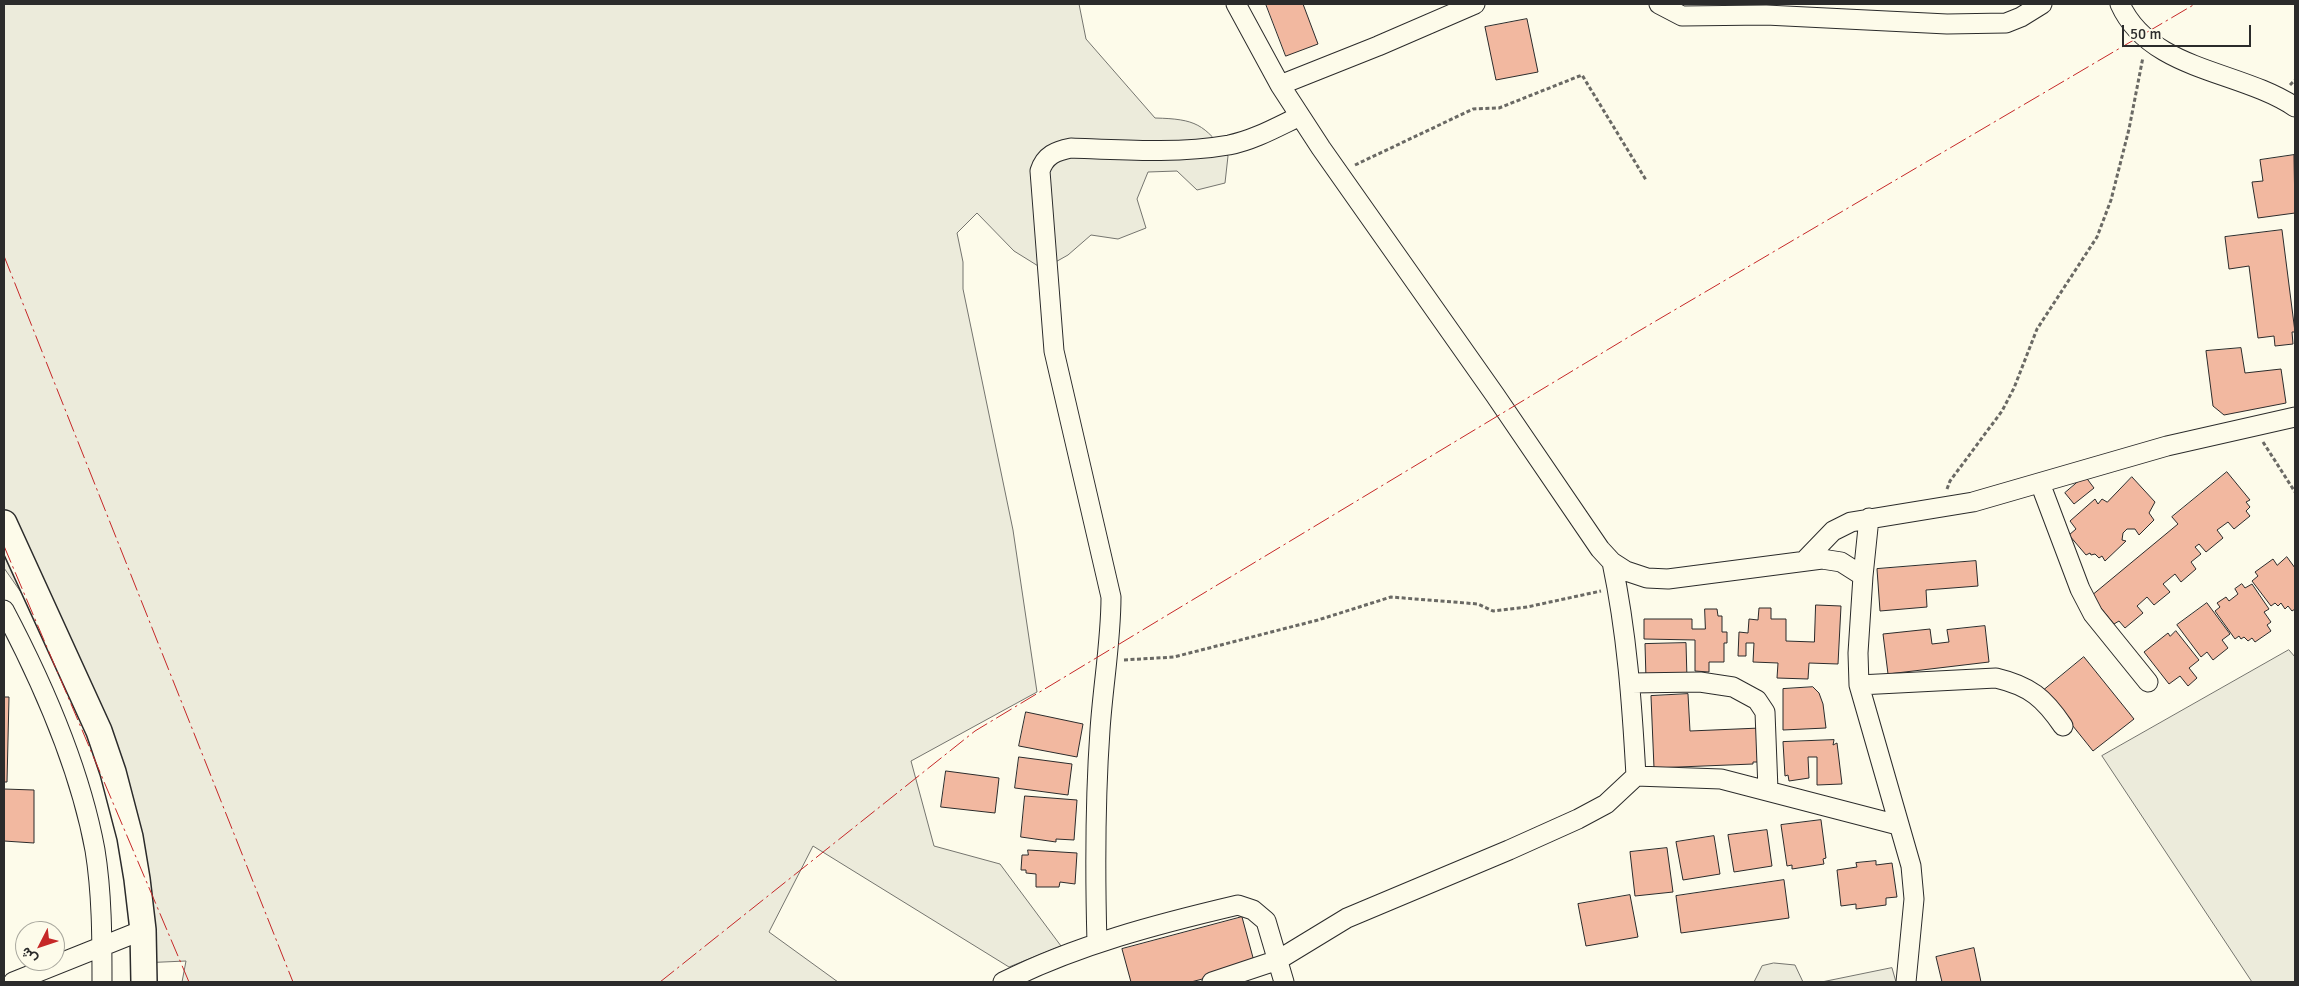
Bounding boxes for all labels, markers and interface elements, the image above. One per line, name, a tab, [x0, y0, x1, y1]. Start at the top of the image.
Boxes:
scale bar	[2124, 15, 2253, 47]
text: 50 m	[2130, 25, 2161, 43]
north arrow	[15, 921, 65, 971]
text: ش	[17, 944, 41, 967]

